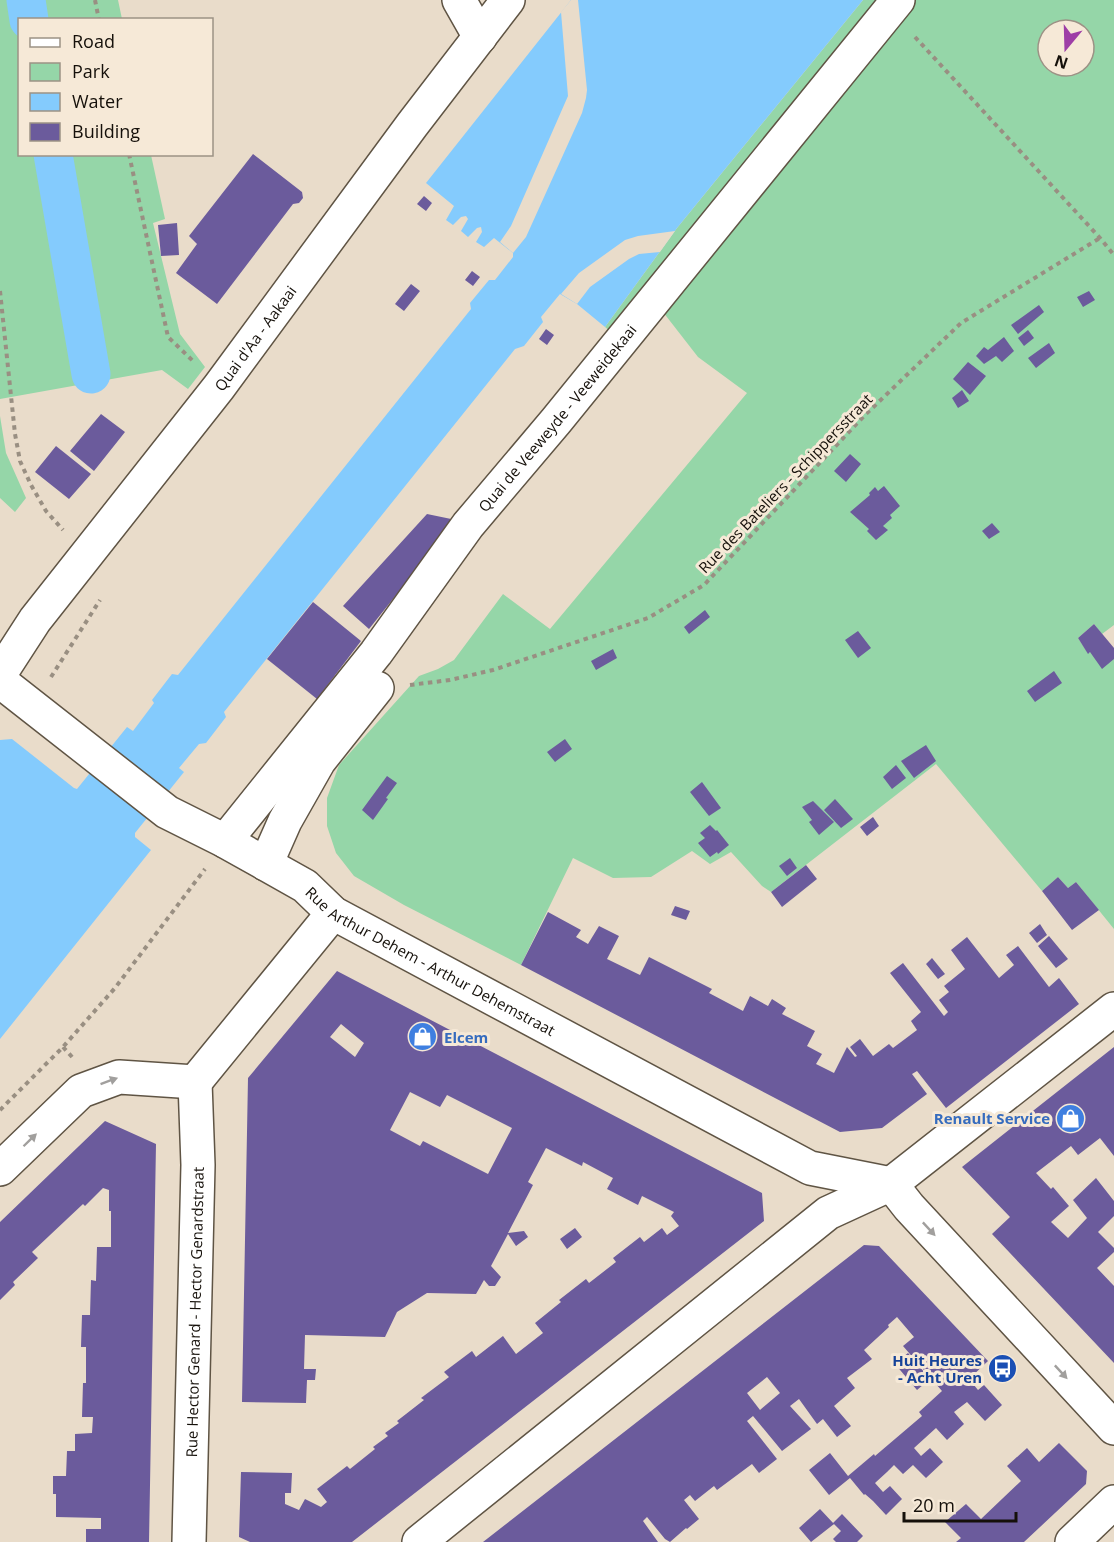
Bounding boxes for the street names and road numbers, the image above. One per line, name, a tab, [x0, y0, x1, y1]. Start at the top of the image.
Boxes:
street label: Quai d'Aa - Aakaai	[210, 281, 300, 395]
street label: Quai de Veeweyde - Veeweidekaai	[473, 320, 641, 516]
street label: Rue des Bateliers - Schippersstraat	[694, 389, 876, 577]
street label: Rue Arthur Dehem - Arthur Dehemstraat	[301, 882, 559, 1040]
street label: Rue Hector Genard - Hector Genardstraat	[181, 1166, 208, 1458]

